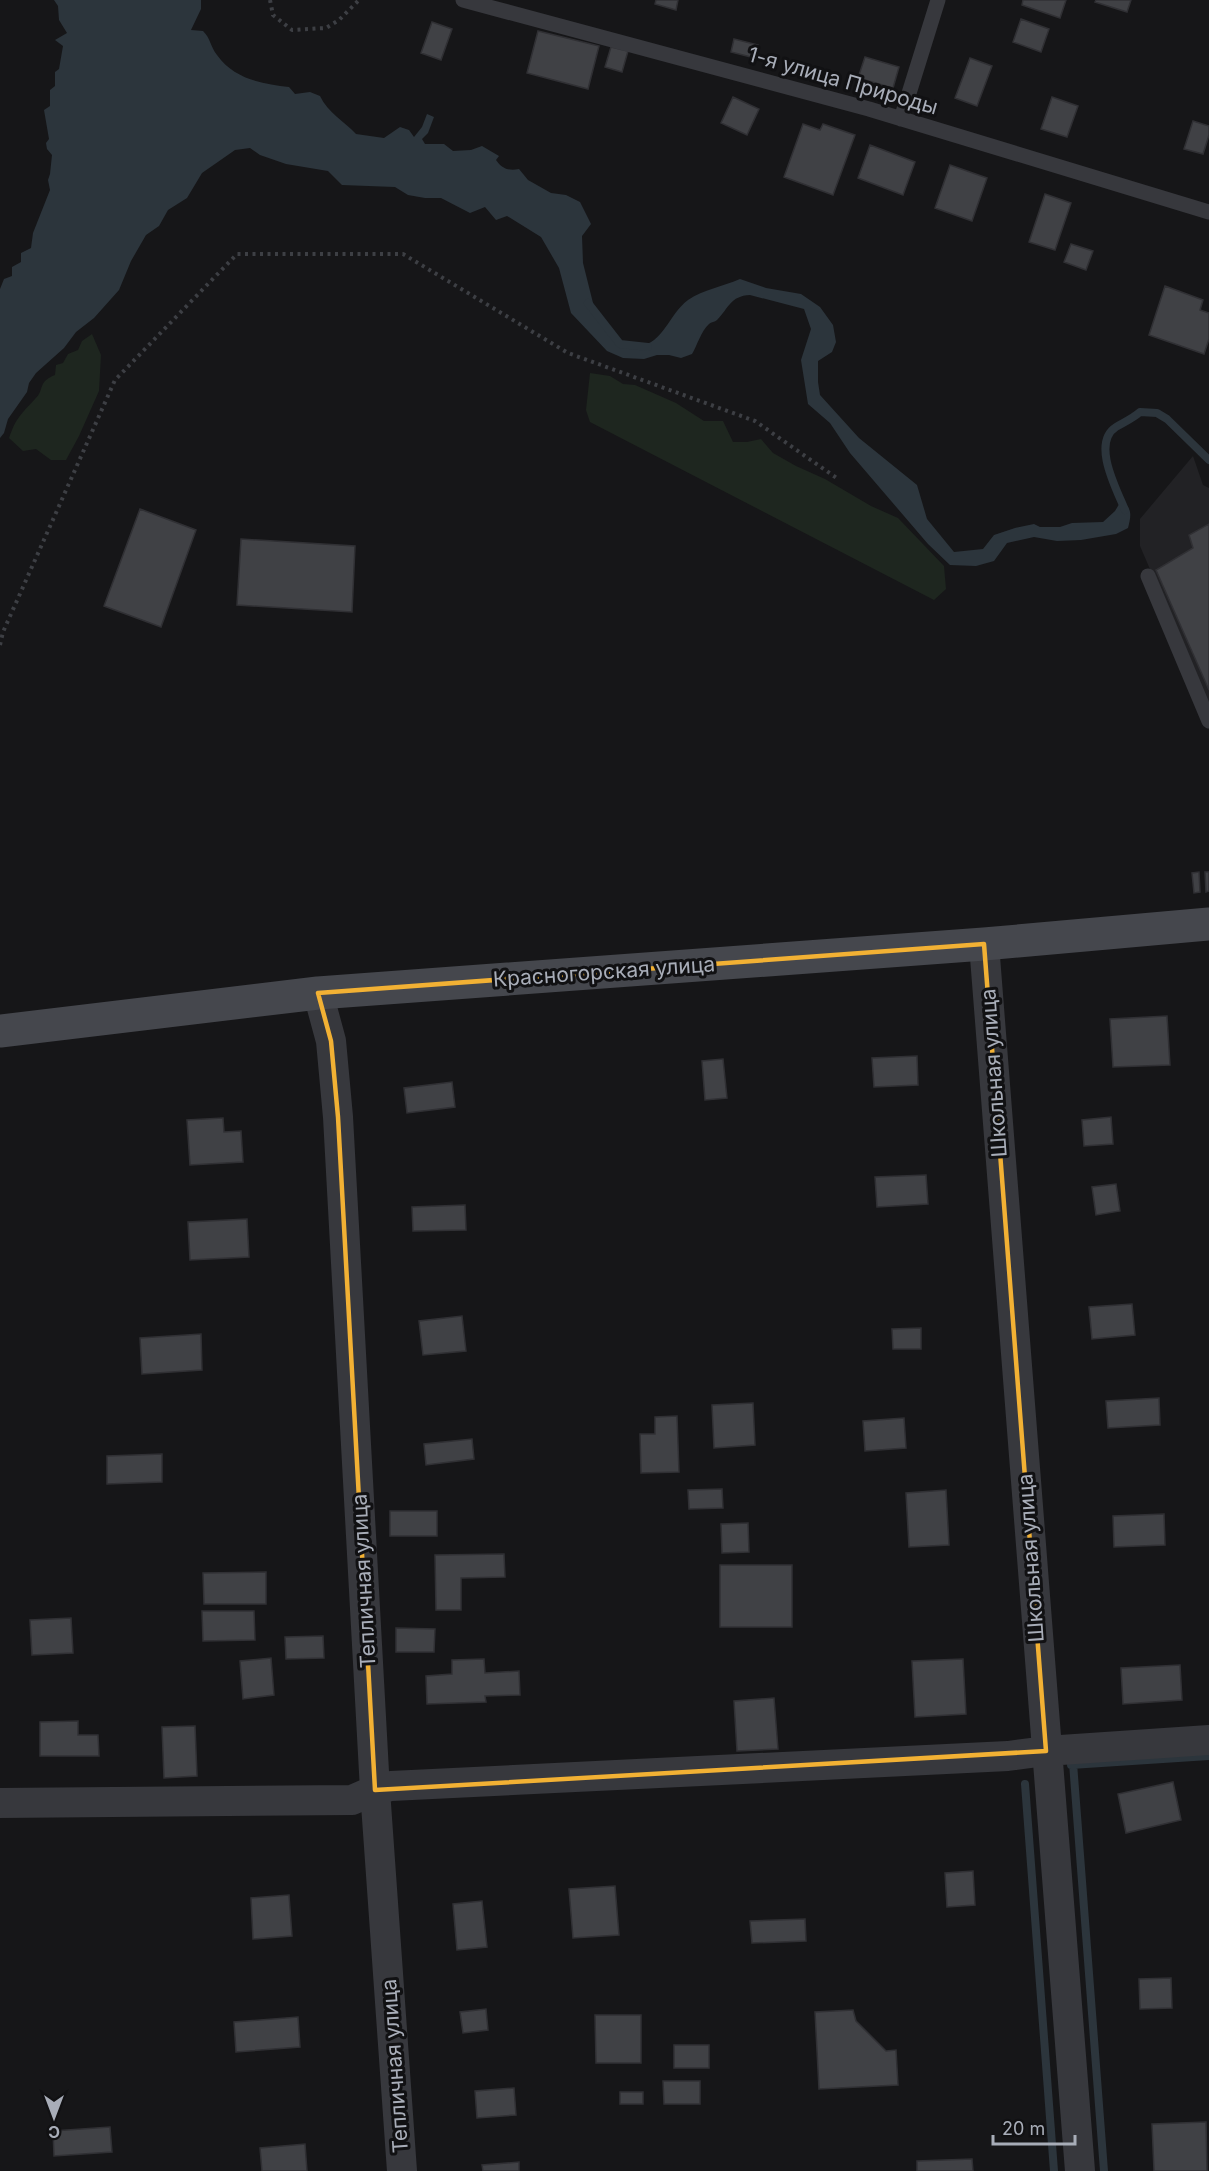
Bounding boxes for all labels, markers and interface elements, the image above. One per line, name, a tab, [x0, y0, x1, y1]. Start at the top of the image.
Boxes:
street label: 1-я улица Природы	[745, 41, 941, 120]
street label: Красногорская улица	[492, 951, 716, 992]
street label: Школьная улица	[975, 988, 1012, 1158]
street label: Школьная улица	[1012, 1473, 1049, 1643]
street label: Тепличная улица	[346, 1493, 381, 1669]
street label: Тепличная улица	[376, 1978, 413, 2154]
north arrow	[24, 2087, 84, 2147]
scale bar	[993, 2108, 1076, 2146]
text: 20 m	[1002, 2118, 1045, 2139]
text: С	[48, 2122, 60, 2142]

